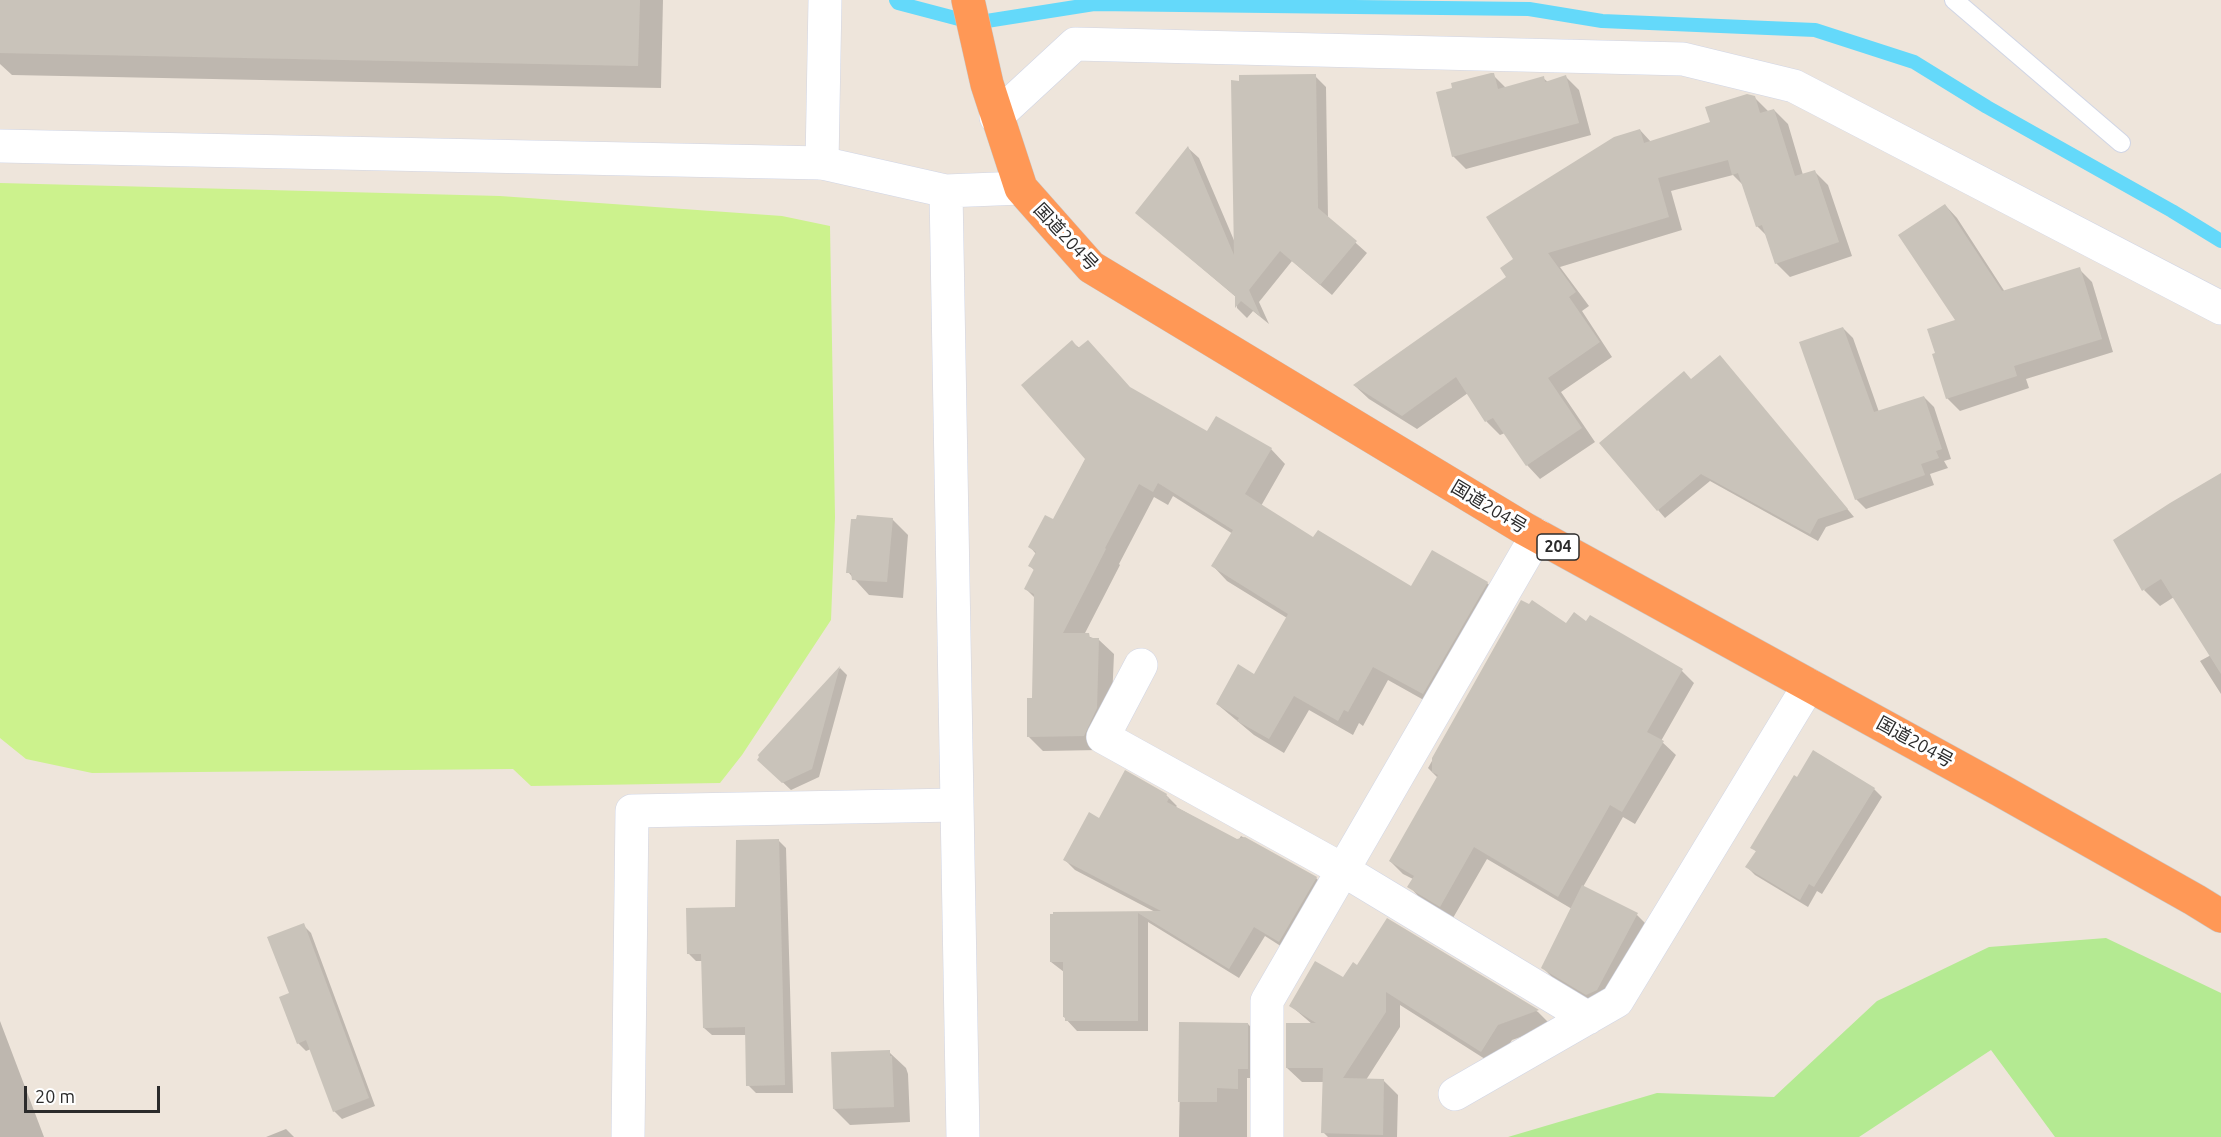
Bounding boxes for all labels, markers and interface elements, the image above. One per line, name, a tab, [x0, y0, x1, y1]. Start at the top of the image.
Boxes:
street label: 国道204号	[1029, 199, 1103, 275]
street label: 国道204号	[1447, 476, 1531, 538]
road number: 204	[1537, 534, 1579, 560]
street label: 国道204号	[1873, 712, 1957, 772]
scale bar	[27, 1074, 164, 1112]
text: 20 m	[35, 1086, 75, 1106]

